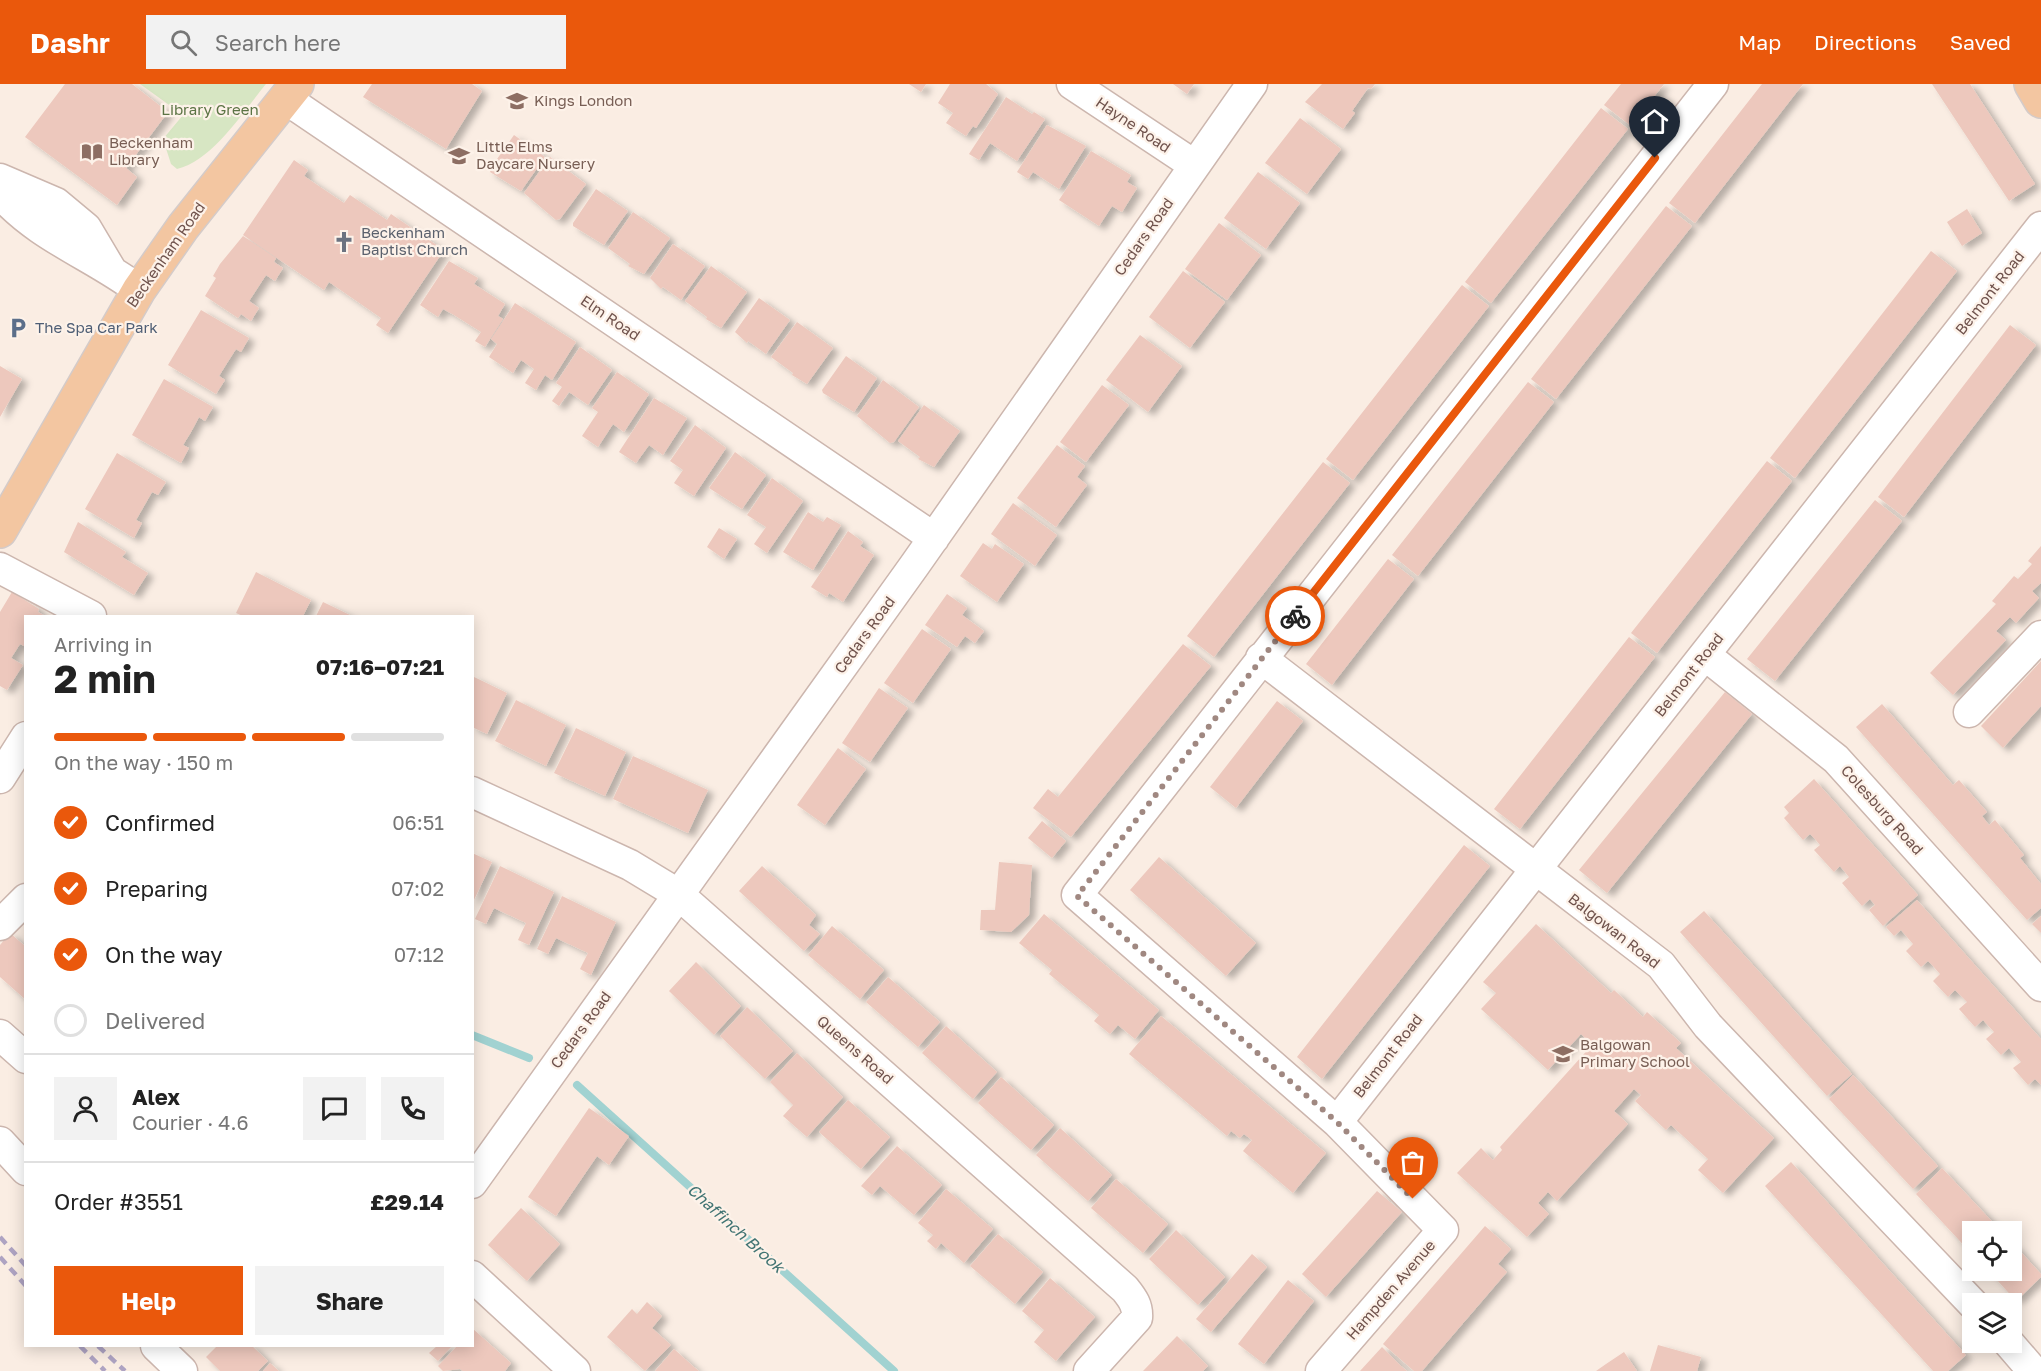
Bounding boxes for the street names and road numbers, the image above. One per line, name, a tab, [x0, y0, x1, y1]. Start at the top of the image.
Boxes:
street label: Hayne Road	[1093, 93, 1174, 156]
street label: Cedars Road	[1110, 194, 1177, 279]
street label: Beckenham Road	[122, 198, 208, 311]
street label: Belmont Road	[1951, 247, 2028, 338]
street label: Elm Road	[577, 291, 644, 344]
street label: Cedars Road	[830, 592, 898, 676]
street label: Belmont Road	[1650, 629, 1727, 720]
street label: Colesburg Road	[1838, 761, 1928, 858]
street label: Balgowan Road	[1565, 889, 1664, 972]
street label: Cedars Road	[546, 987, 614, 1071]
street label: Belmont Road	[1349, 1010, 1426, 1101]
street label: Queens Road	[814, 1011, 898, 1087]
street label: Hampden Avenue	[1342, 1236, 1439, 1343]

